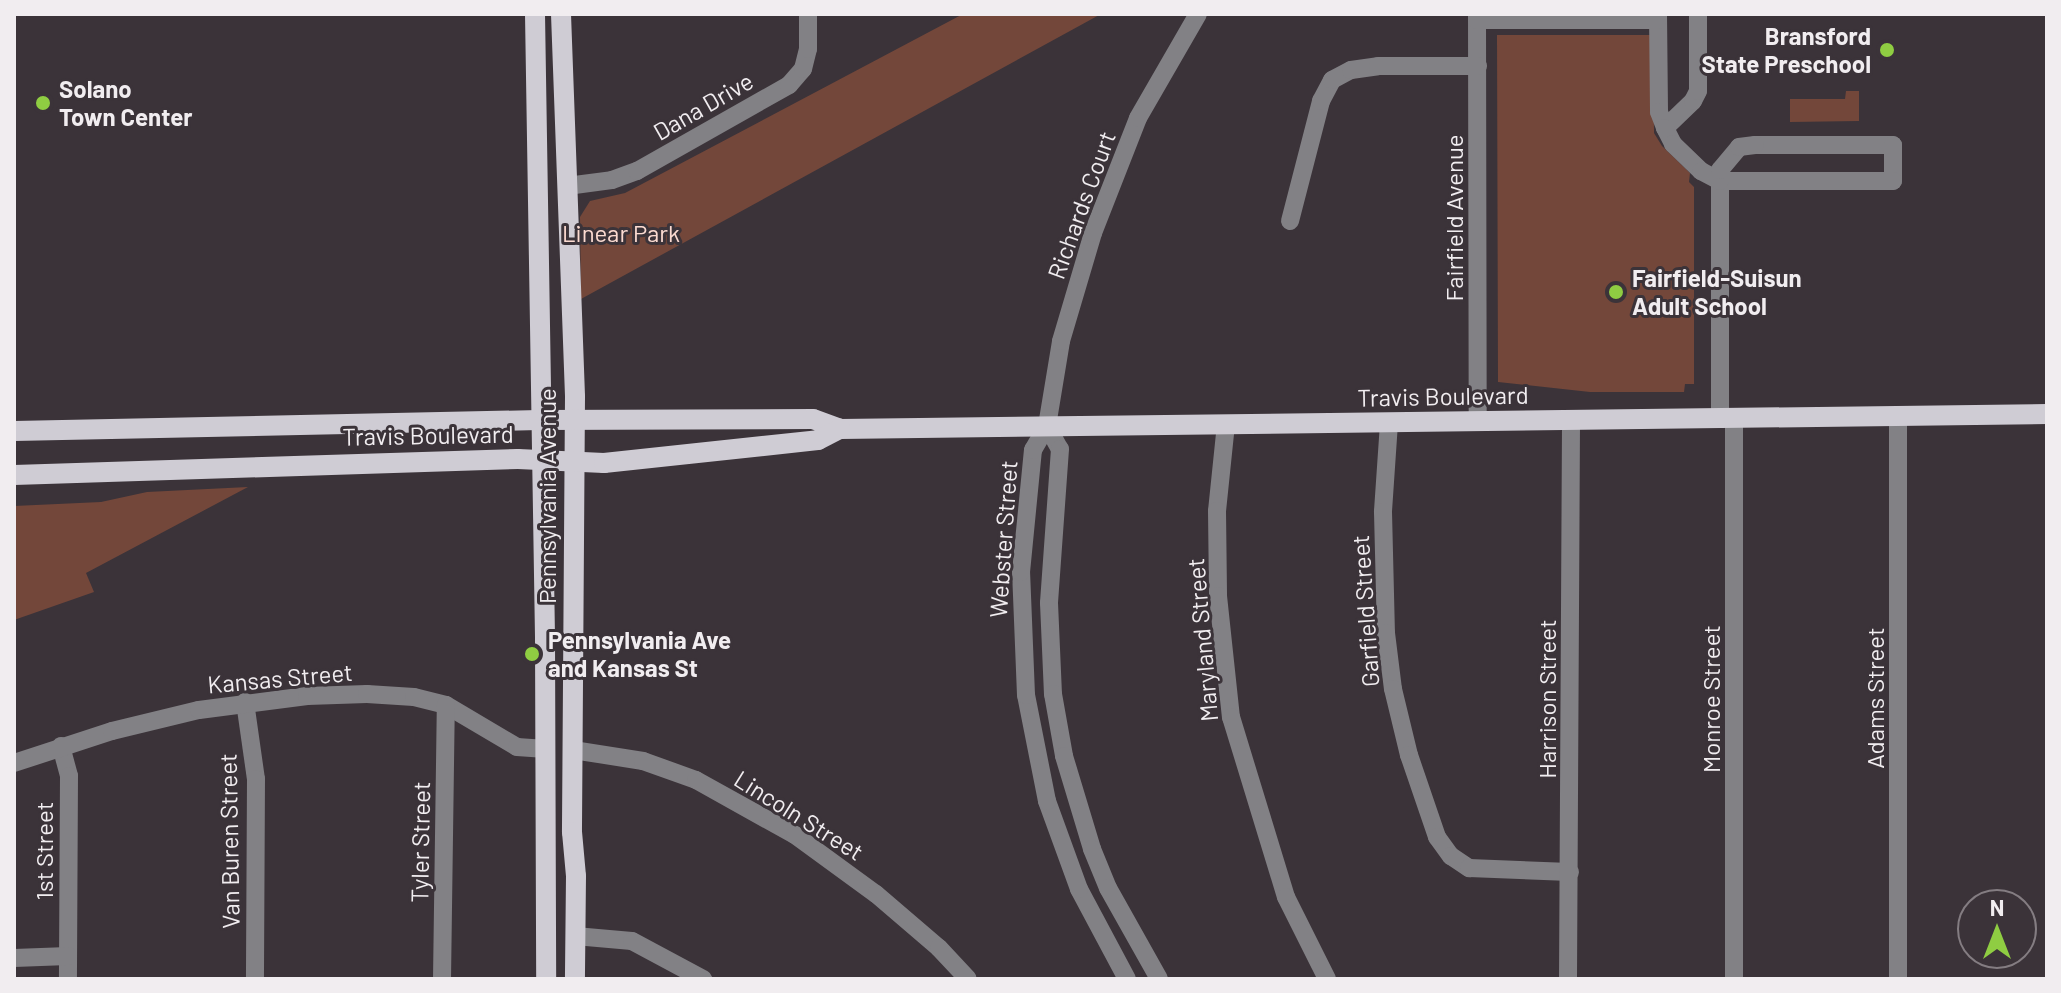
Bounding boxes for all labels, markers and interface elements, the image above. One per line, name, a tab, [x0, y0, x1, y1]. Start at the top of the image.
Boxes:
place label: Bransford State Preschool	[1702, 22, 1871, 78]
marker: Bransford State Preschool	[1878, 41, 1896, 59]
street label: Dana Drive	[648, 66, 758, 146]
place label: Solano Town Center	[59, 75, 192, 131]
marker: Solano Town Center	[34, 94, 52, 112]
street label: Richards Court	[1041, 127, 1121, 283]
street label: Fairfield Avenue	[1440, 134, 1468, 302]
park label: Linear Park	[562, 219, 680, 247]
place label: Fairfield-Suisun Adult School	[1632, 264, 1802, 320]
marker: Fairfield-Suisun Adult School	[1607, 283, 1625, 301]
street label: Travis Boulevard	[1357, 380, 1529, 412]
street label: Pennsylvania Avenue	[533, 388, 561, 604]
street label: Travis Boulevard	[342, 419, 514, 451]
street label: Webster Street	[983, 459, 1023, 619]
street label: Garfield Street	[1345, 534, 1385, 688]
street label: Maryland Street	[1181, 557, 1223, 723]
street label: Harrison Street	[1533, 619, 1561, 779]
street label: Monroe Street	[1697, 625, 1725, 773]
place label: Pennsylvania Ave and Kansas St	[548, 626, 731, 682]
street label: Adams Street	[1861, 627, 1889, 769]
marker: Pennsylvania Ave and Kansas St	[523, 645, 541, 663]
street label: Kansas Street	[206, 657, 354, 699]
street label: Van Buren Street	[213, 753, 245, 929]
street label: Lincoln Street	[729, 764, 869, 866]
street label: Tyler Street	[405, 781, 435, 903]
street label: 1st Street	[30, 802, 58, 900]
north arrow	[1957, 889, 2037, 969]
text: N	[1990, 894, 2004, 920]

